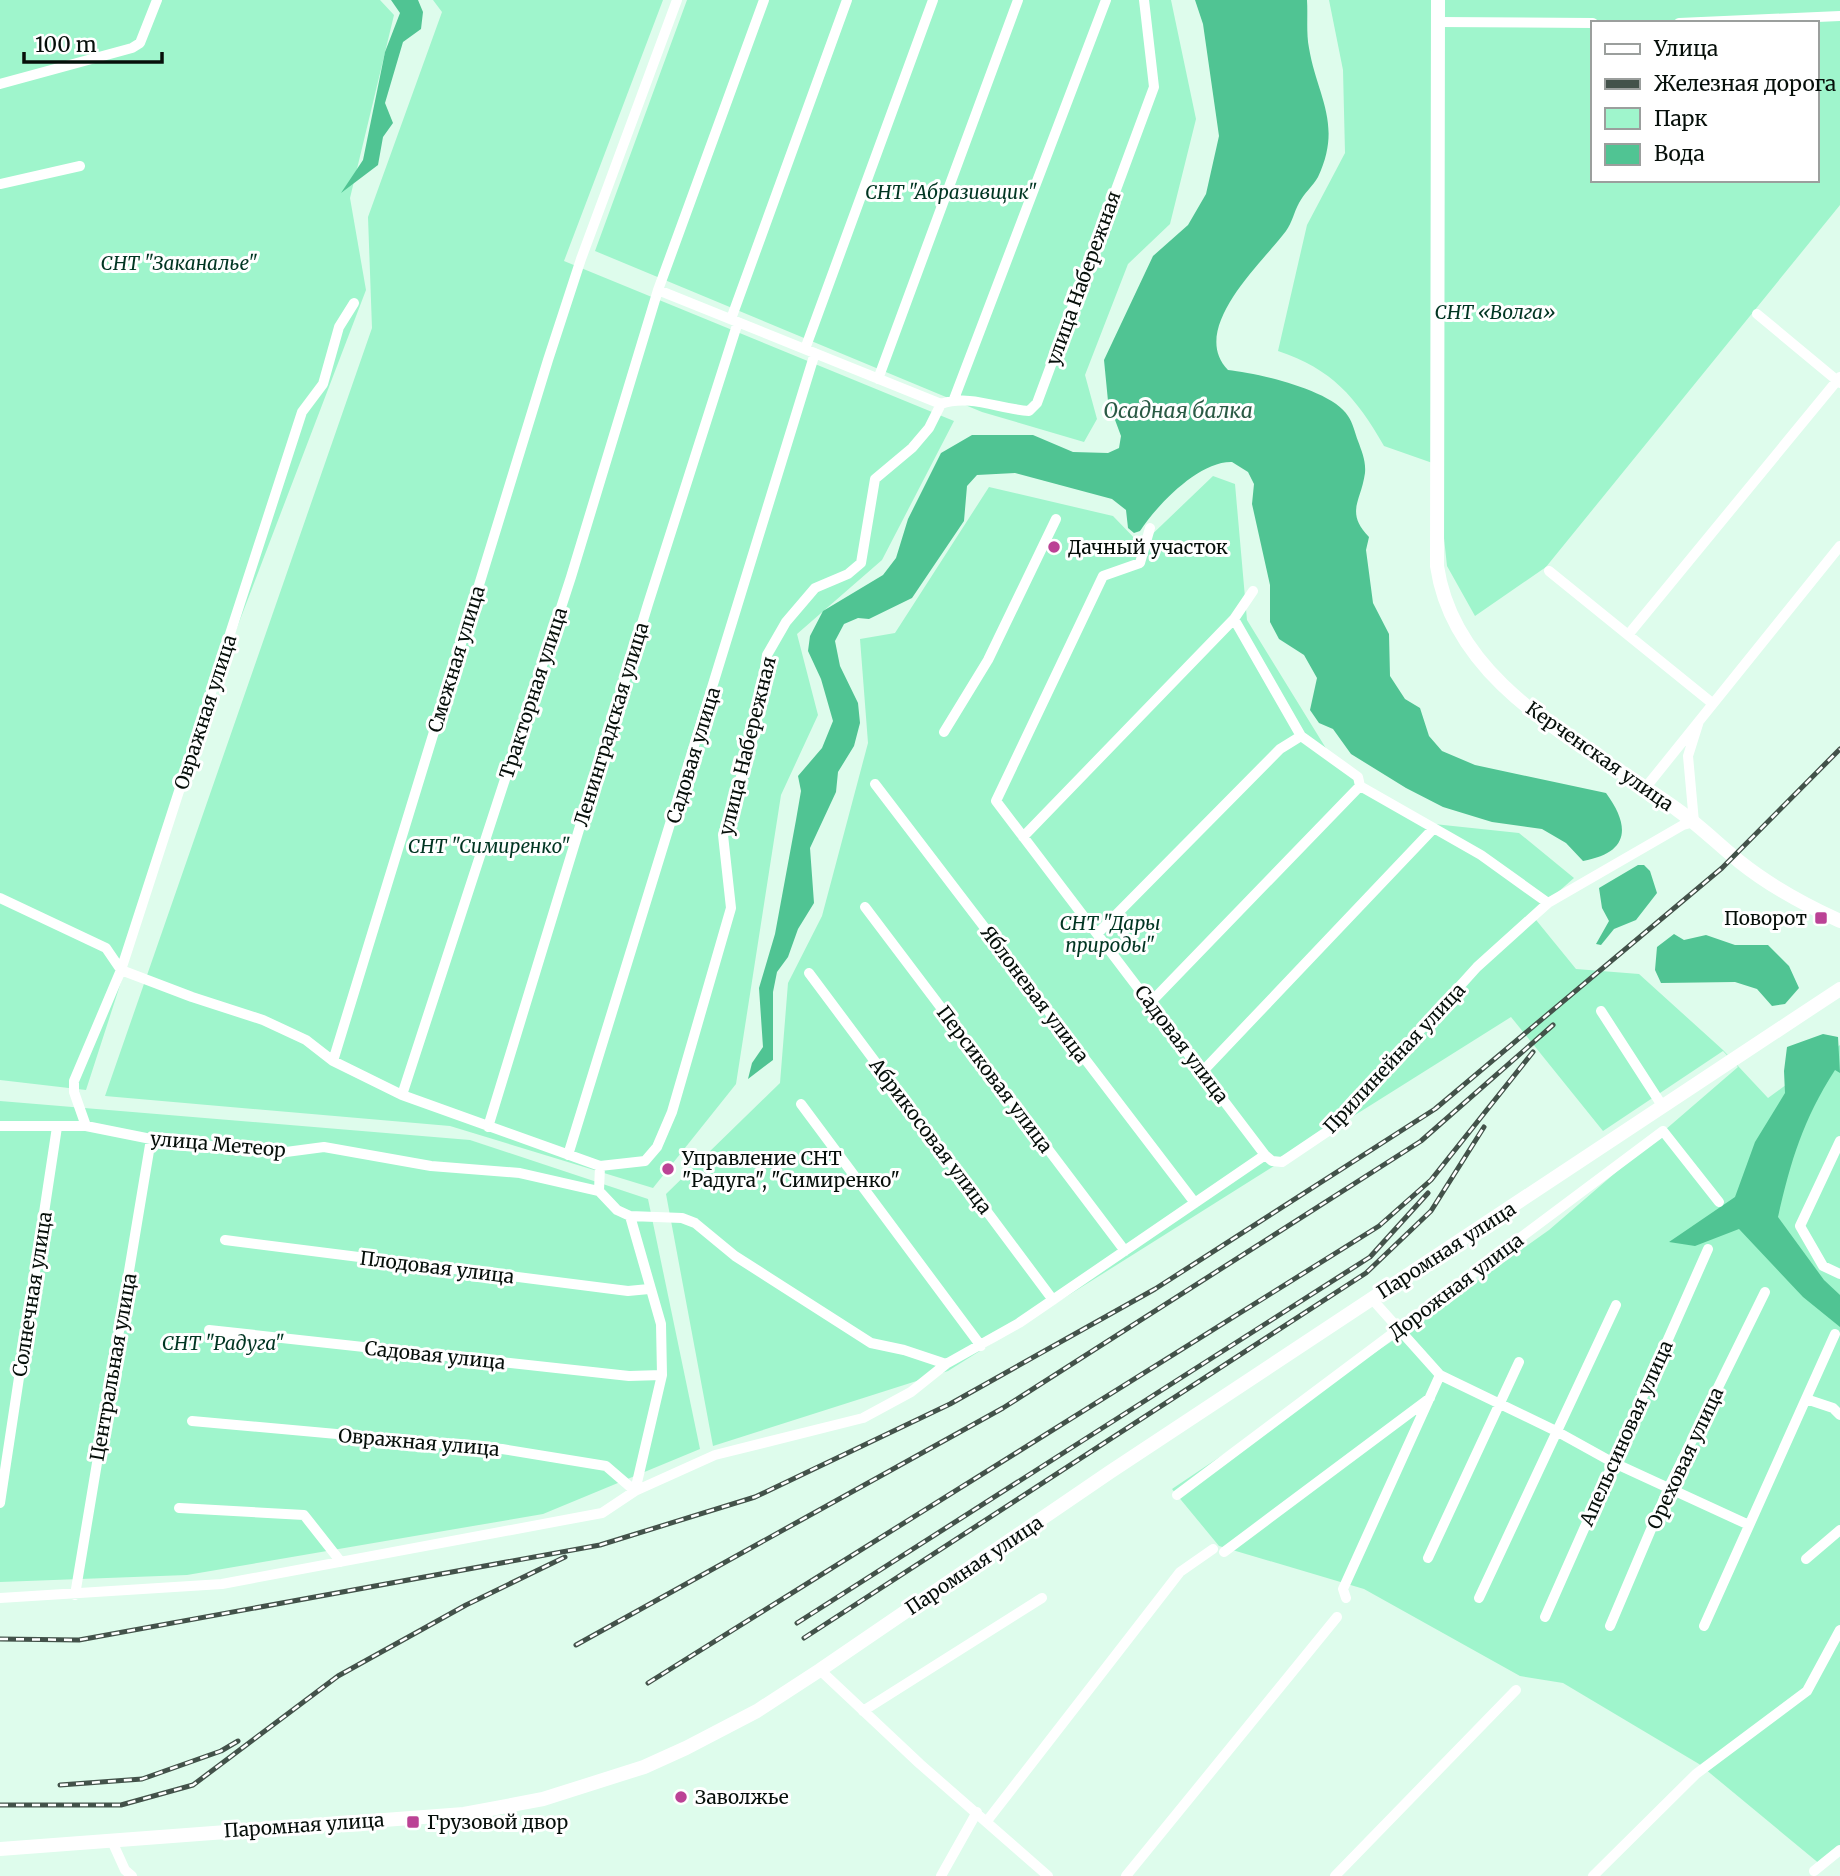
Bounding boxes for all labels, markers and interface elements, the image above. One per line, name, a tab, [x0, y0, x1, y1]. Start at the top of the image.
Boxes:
scale bar	[24, 21, 163, 65]
legend	[1591, 21, 1819, 182]
text: 100 m	[35, 31, 97, 58]
text: Улица	[1653, 35, 1718, 62]
text: Железная дорога	[1654, 70, 1836, 97]
text: Парк	[1654, 105, 1708, 132]
text: Вода	[1654, 140, 1705, 167]
park label: СНТ "Абразивщик"	[865, 180, 1037, 204]
street label: улица Набережная	[1040, 188, 1126, 368]
park label: СНТ "Заканалье"	[101, 251, 258, 275]
park label: СНТ «Волга»	[1435, 300, 1555, 324]
water label: Осадная балка	[1103, 397, 1253, 424]
place label: Дачный участок	[1068, 535, 1228, 559]
marker: Дачный участок	[1046, 539, 1062, 555]
street label: Смежная улица	[422, 583, 490, 735]
street label: Тракторная улица	[494, 604, 572, 782]
street label: Ленинградская улица	[569, 619, 653, 829]
street label: Овражная улица	[169, 631, 241, 793]
street label: улица Набережная	[713, 654, 781, 838]
street label: Садовая улица	[661, 684, 725, 826]
street label: Керченская улица	[1521, 696, 1679, 816]
park label: СНТ "Симиренко"	[408, 834, 571, 858]
place label: Поворот	[1724, 906, 1807, 930]
marker: Поворот	[1813, 910, 1829, 926]
park label: СНТ "Дары природы"	[1059, 911, 1161, 957]
street label: Яблоневая улица	[976, 921, 1094, 1067]
street label: Прилинейная улица	[1318, 978, 1470, 1138]
street label: Садовая улица	[1130, 980, 1234, 1108]
street label: Персиковая улица	[932, 1001, 1058, 1157]
street label: Абрикосовая улица	[864, 1053, 997, 1219]
street label: улица Метеор	[149, 1126, 287, 1162]
place label: Управление СНТ "Радуга", "Симиренко"	[681, 1146, 900, 1192]
marker: Управление СНТ "Радуга", "Симиренко"	[660, 1161, 676, 1177]
street label: Паромная улица	[1372, 1196, 1520, 1304]
street label: Солнечная улица	[7, 1210, 57, 1378]
street label: Дорожная улица	[1384, 1228, 1528, 1344]
street label: Плодовая улица	[358, 1246, 516, 1288]
street label: Центральная улица	[85, 1271, 141, 1463]
park label: СНТ "Радуга"	[162, 1331, 285, 1355]
street label: Садовая улица	[363, 1336, 507, 1374]
street label: Апельсиновая улица	[1574, 1336, 1678, 1531]
street label: Ореховая улица	[1642, 1383, 1728, 1533]
street label: Овражная улица	[337, 1423, 501, 1461]
street label: Паромная улица	[901, 1510, 1047, 1620]
place label: Заволжье	[695, 1785, 789, 1809]
marker: Заволжье	[673, 1789, 689, 1805]
street label: Паромная улица	[223, 1807, 385, 1843]
place label: Грузовой двор	[427, 1810, 568, 1834]
marker: Грузовой двор	[405, 1814, 421, 1830]

